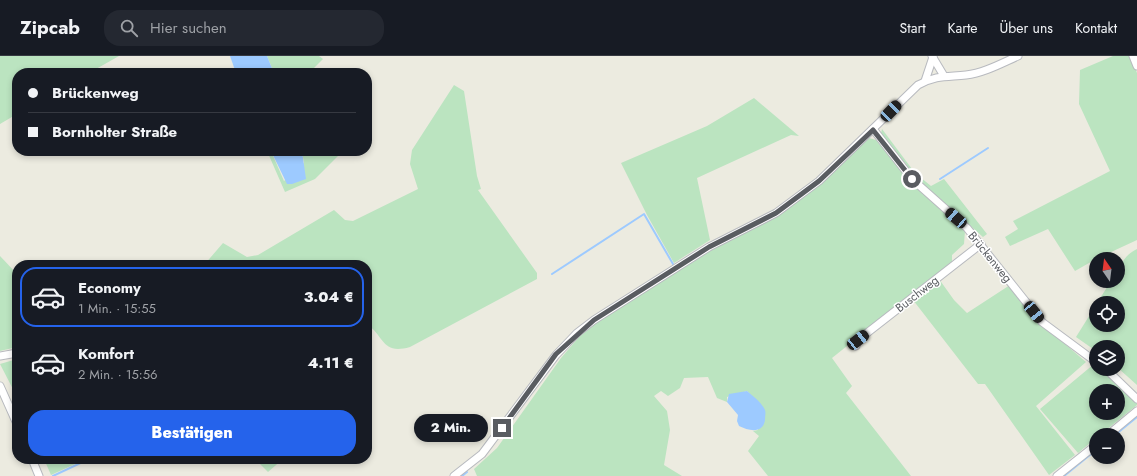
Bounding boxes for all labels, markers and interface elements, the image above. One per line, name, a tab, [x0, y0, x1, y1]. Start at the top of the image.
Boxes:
search box	[104, 10, 384, 46]
text: Zipcab	[20, 14, 80, 41]
icon: search	[118, 17, 140, 39]
text: Hier suchen	[150, 17, 227, 39]
text: Start	[900, 18, 926, 38]
text: Karte	[948, 18, 978, 38]
text: Über uns	[1000, 18, 1053, 38]
text: Kontakt	[1075, 18, 1117, 38]
text: Brückenweg	[52, 82, 139, 104]
car	[878, 98, 904, 124]
text: Bornholter Straße	[52, 121, 177, 143]
route start	[903, 170, 921, 188]
car	[943, 206, 969, 230]
street label: Brückenweg	[964, 227, 1016, 287]
north arrow	[1089, 252, 1125, 288]
map controls	[1089, 252, 1125, 464]
street label: Buschweg	[891, 271, 943, 317]
text: Economy	[78, 277, 141, 299]
icon: car	[30, 279, 66, 315]
text: 3.04 €	[304, 286, 354, 308]
button: locate	[1089, 296, 1125, 332]
text: 1 Min. · 15:55	[78, 299, 156, 318]
car	[1022, 299, 1046, 325]
car	[845, 328, 871, 352]
button: layers	[1089, 340, 1125, 376]
text: Komfort	[78, 343, 134, 365]
icon: car	[30, 345, 66, 381]
text: 4.11 €	[308, 352, 354, 374]
text: 2 Min. · 15:56	[78, 365, 158, 384]
button: +	[1089, 384, 1125, 420]
button: Bestätigen	[28, 410, 356, 456]
callout: 2 Min.	[414, 414, 488, 442]
text: 2 Min.	[431, 418, 471, 437]
route end	[493, 419, 511, 437]
button: −	[1089, 428, 1125, 464]

